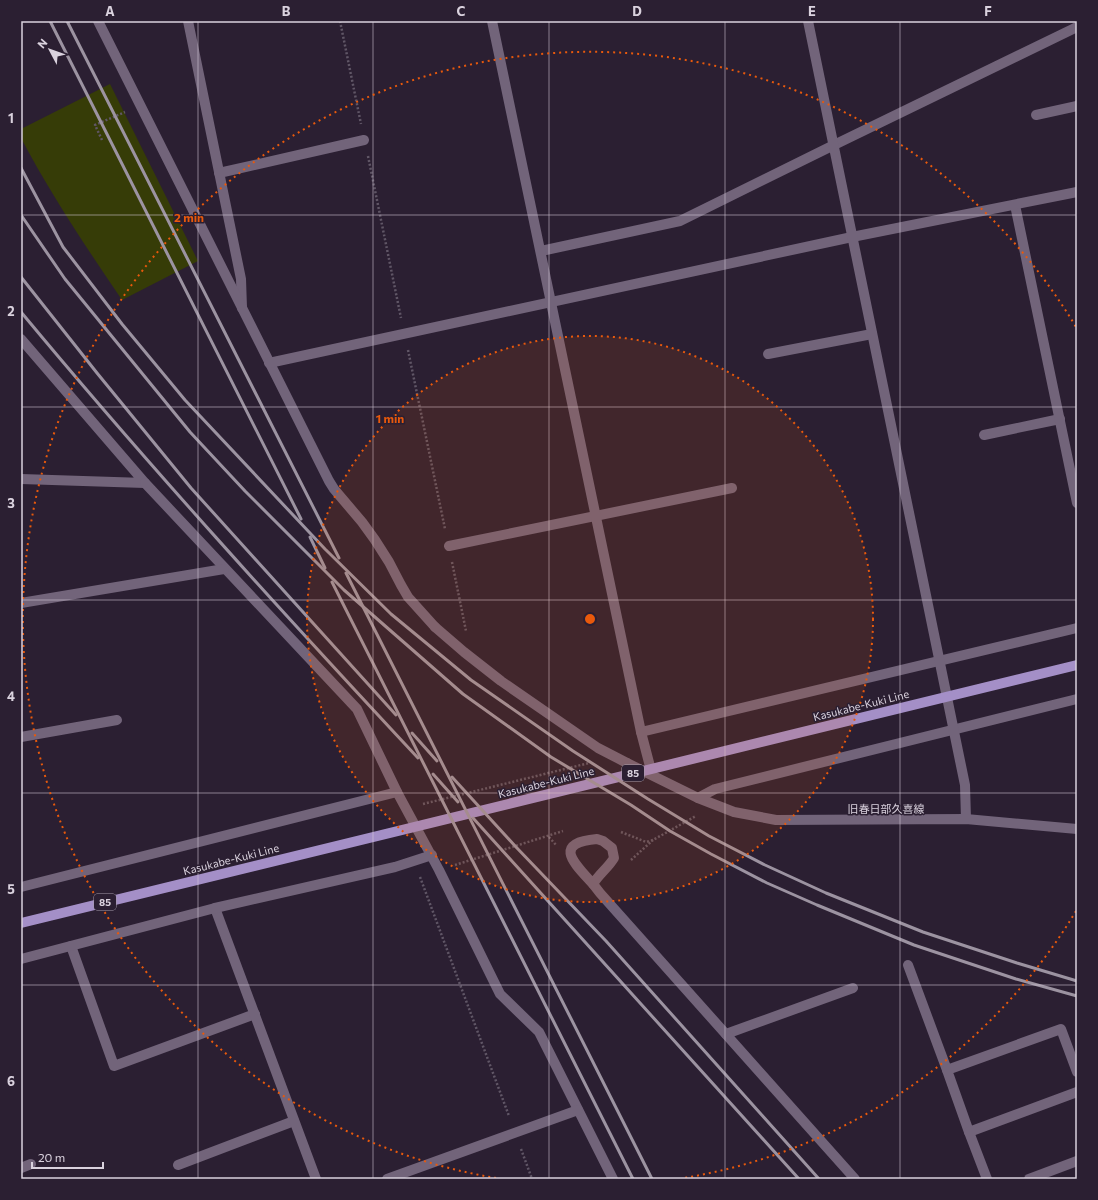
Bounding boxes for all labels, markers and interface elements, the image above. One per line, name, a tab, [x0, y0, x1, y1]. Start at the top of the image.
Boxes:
text: A	[105, 3, 115, 19]
text: B	[282, 3, 291, 19]
text: C	[457, 3, 466, 19]
text: D	[632, 3, 642, 19]
text: E	[808, 3, 816, 19]
text: F	[984, 3, 992, 19]
north arrow	[30, 30, 70, 70]
text: N	[34, 36, 50, 50]
text: 1	[8, 110, 14, 126]
text: 2 min	[174, 210, 204, 224]
text: 2	[7, 303, 15, 319]
text: 1 min	[376, 411, 404, 425]
text: 3	[7, 495, 15, 511]
centre of rings	[583, 612, 597, 626]
street label: Kasukabe-Kuki Line	[812, 687, 911, 723]
text: 4	[7, 688, 15, 704]
street label: Kasukabe-Kuki Line	[497, 764, 596, 800]
road number: 85	[622, 765, 644, 781]
street label: 旧春日部久喜線	[848, 802, 925, 815]
street label: Kasukabe-Kuki Line	[182, 841, 281, 877]
text: 5	[7, 881, 15, 897]
road number: 85	[94, 894, 116, 910]
text: 6	[7, 1073, 15, 1089]
scale bar	[32, 1144, 103, 1170]
text: 20 m	[38, 1150, 65, 1164]

